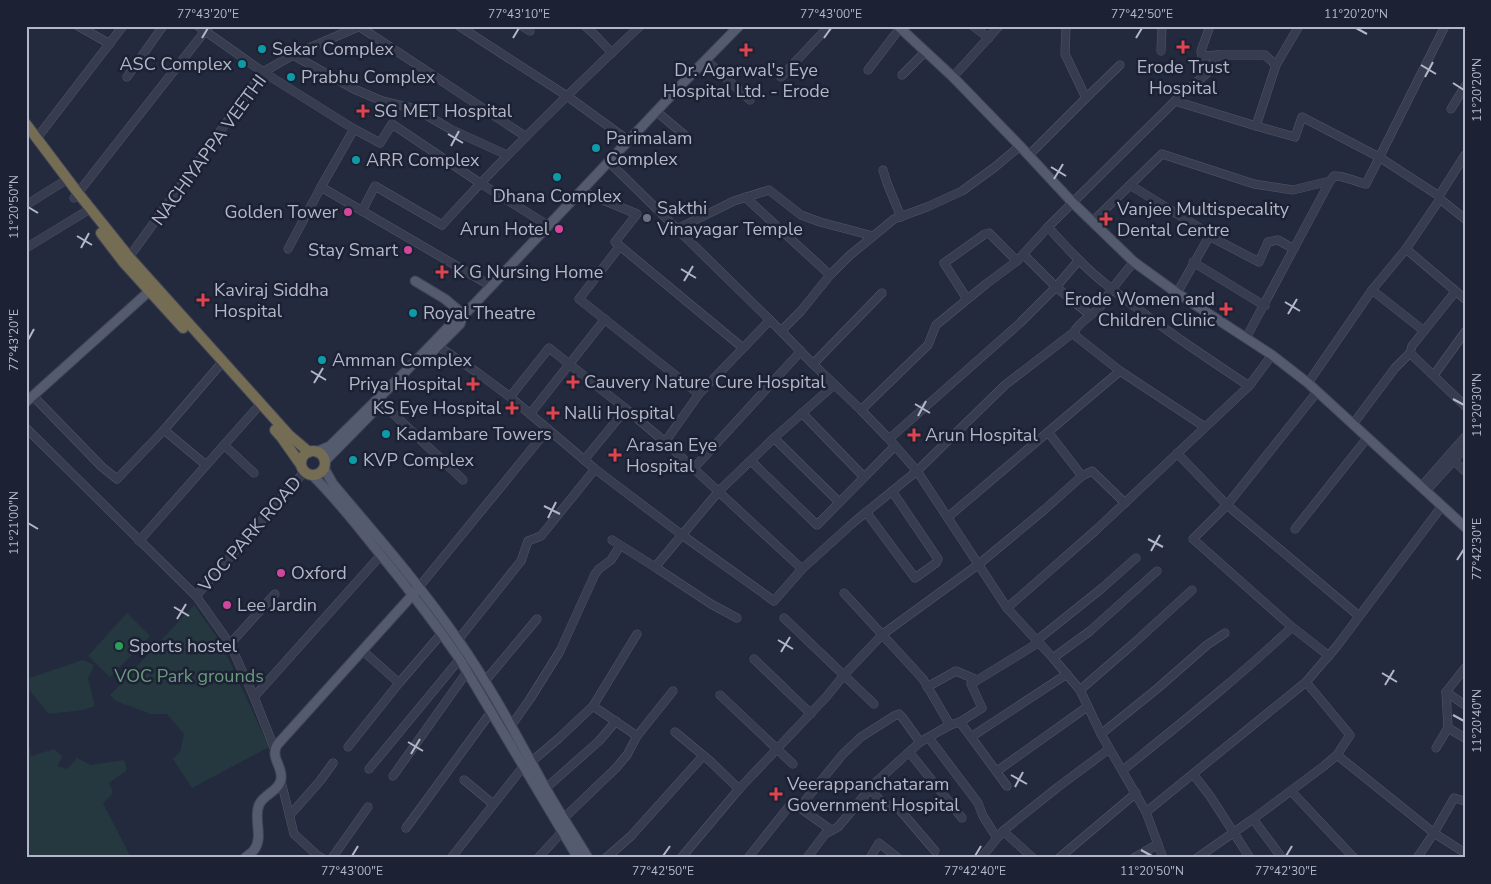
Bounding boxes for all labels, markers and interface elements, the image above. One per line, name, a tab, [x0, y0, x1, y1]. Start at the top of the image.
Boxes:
text: 77°43'20"E	[177, 6, 239, 22]
text: 77°43'10"E	[488, 6, 550, 22]
text: 77°43'00"E	[800, 6, 862, 22]
text: 77°42'50"E	[1111, 6, 1173, 22]
text: 11°20'20"N	[1324, 6, 1388, 22]
place label: Sekar Complex	[272, 37, 394, 61]
marker: Erode Trust Hospital	[1176, 40, 1190, 54]
marker: Sekar Complex	[256, 43, 268, 55]
marker: Dr. Agarwal's Eye Hospital Ltd. - Erode	[739, 43, 753, 57]
place label: ASC Complex	[120, 52, 233, 76]
place label: Erode Trust Hospital	[1137, 55, 1230, 100]
marker: ASC Complex	[236, 58, 248, 70]
place label: Dr. Agarwal's Eye Hospital Ltd. - Erode	[663, 58, 829, 103]
text: 11°20'20"N	[1469, 58, 1485, 122]
place label: Prabhu Complex	[301, 65, 436, 89]
street label: NACHIYAPPA VEETHI	[146, 70, 272, 230]
marker: Prabhu Complex	[285, 71, 297, 83]
place label: SG MET Hospital	[374, 99, 513, 123]
marker: SG MET Hospital	[356, 104, 370, 118]
place label: Parimalam Complex	[606, 126, 692, 171]
marker: Parimalam Complex	[590, 142, 602, 154]
place label: ARR Complex	[366, 148, 480, 172]
marker: ARR Complex	[350, 154, 362, 166]
marker: Dhana Complex	[551, 171, 563, 183]
text: 11°20'50"N	[6, 175, 22, 239]
place label: Dhana Complex	[492, 184, 622, 208]
place label: Sakthi Vinayagar Temple	[656, 196, 803, 241]
place label: Vanjee Multispecality Dental Centre	[1116, 197, 1290, 242]
place label: Golden Tower	[224, 200, 339, 224]
marker: Golden Tower	[342, 206, 354, 218]
marker: Sakthi Vinayagar Temple	[641, 212, 653, 224]
marker: Vanjee Multispecality Dental Centre	[1099, 212, 1113, 226]
place label: Arun Hotel	[460, 217, 550, 241]
marker: Arun Hotel	[553, 223, 565, 235]
place label: Stay Smart	[308, 238, 399, 262]
marker: Stay Smart	[402, 244, 414, 256]
place label: K G Nursing Home	[453, 260, 603, 284]
marker: K G Nursing Home	[435, 265, 449, 279]
place label: Kaviraj Siddha Hospital	[214, 278, 329, 323]
place label: Erode Women and Children Clinic	[1065, 287, 1215, 332]
marker: Kaviraj Siddha Hospital	[196, 293, 210, 307]
place label: Royal Theatre	[423, 301, 536, 325]
marker: Erode Women and Children Clinic	[1219, 302, 1233, 316]
marker: Royal Theatre	[407, 307, 419, 319]
text: 77°43'20"E	[6, 309, 22, 371]
place label: Amman Complex	[332, 348, 472, 372]
marker: Amman Complex	[316, 354, 328, 366]
place label: Cauvery Nature Cure Hospital	[584, 370, 826, 394]
place label: Priya Hospital	[349, 372, 463, 396]
text: 11°20'30"N	[1469, 373, 1485, 437]
marker: Cauvery Nature Cure Hospital	[566, 375, 580, 389]
marker: Priya Hospital	[466, 377, 480, 391]
place label: KS Eye Hospital	[373, 396, 502, 420]
marker: KS Eye Hospital	[505, 401, 519, 415]
place label: Nalli Hospital	[564, 401, 675, 425]
marker: Nalli Hospital	[546, 406, 560, 420]
place label: Kadambare Towers	[396, 422, 552, 446]
place label: Arun Hospital	[925, 423, 1038, 447]
marker: Kadambare Towers	[380, 428, 392, 440]
marker: Arun Hospital	[907, 428, 921, 442]
place label: Arasan Eye Hospital	[626, 433, 717, 478]
place label: KVP Complex	[363, 448, 475, 472]
marker: Arasan Eye Hospital	[608, 448, 622, 462]
marker: KVP Complex	[347, 454, 359, 466]
street label: VOC PARK ROAD	[192, 471, 307, 598]
text: 11°21'00"N	[6, 491, 22, 555]
text: 77°42'30"E	[1469, 518, 1485, 580]
place label: Oxford	[291, 561, 347, 585]
marker: Oxford	[275, 567, 287, 579]
place label: Lee Jardin	[237, 593, 317, 617]
marker: Lee Jardin	[221, 599, 233, 611]
place label: Sports hostel	[129, 634, 238, 658]
marker: Sports hostel	[113, 640, 125, 652]
park label: VOC Park grounds	[113, 664, 264, 688]
text: 11°20'40"N	[1469, 689, 1485, 753]
place label: Veerappanchataram Government Hospital	[786, 772, 960, 817]
marker: Veerappanchataram Government Hospital	[769, 787, 783, 801]
text: 77°43'00"E	[321, 863, 383, 879]
text: 77°42'50"E	[632, 863, 694, 879]
text: 77°42'40"E	[944, 863, 1006, 879]
text: 11°20'50"N	[1120, 863, 1184, 879]
text: 77°42'30"E	[1255, 863, 1317, 879]

